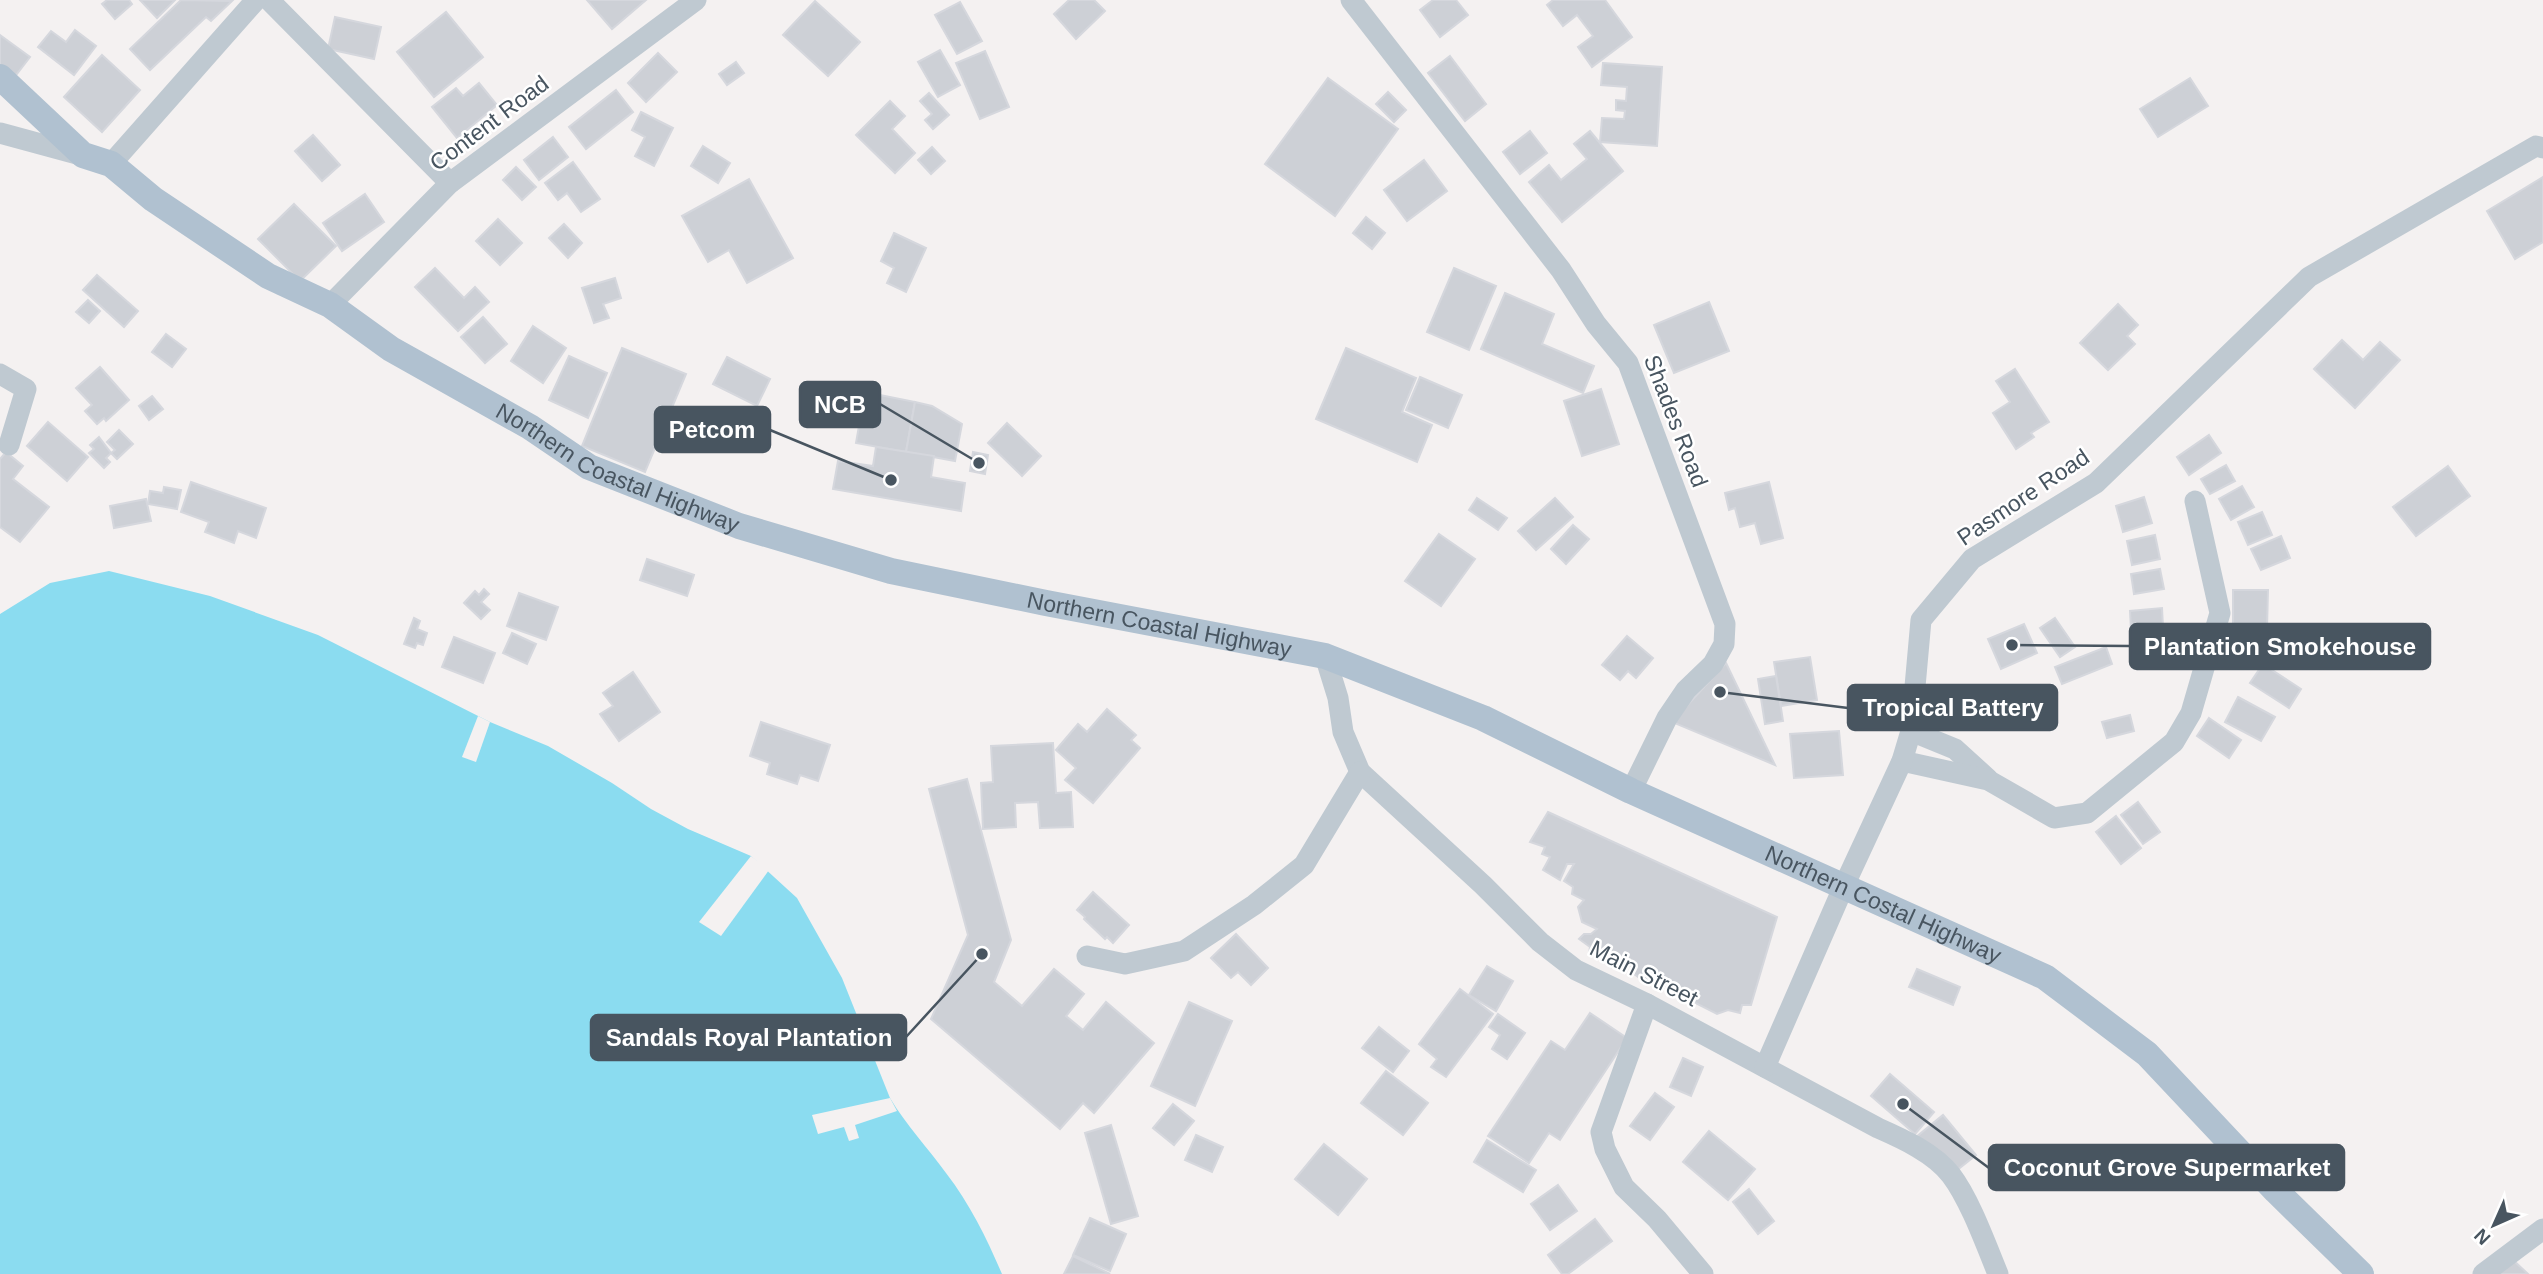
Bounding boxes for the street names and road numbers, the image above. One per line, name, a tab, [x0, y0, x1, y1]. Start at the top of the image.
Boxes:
street label: Content Road	[424, 70, 554, 176]
street label: Shades Road	[1639, 351, 1713, 491]
street label: Northern Coastal Highway	[492, 398, 744, 538]
street label: Pasmore Road	[1952, 443, 2094, 551]
street label: Northern Coastal Highway	[1025, 586, 1294, 662]
street label: Northern Costal Highway	[1761, 840, 2006, 969]
street label: Main Street	[1586, 935, 1703, 1012]

